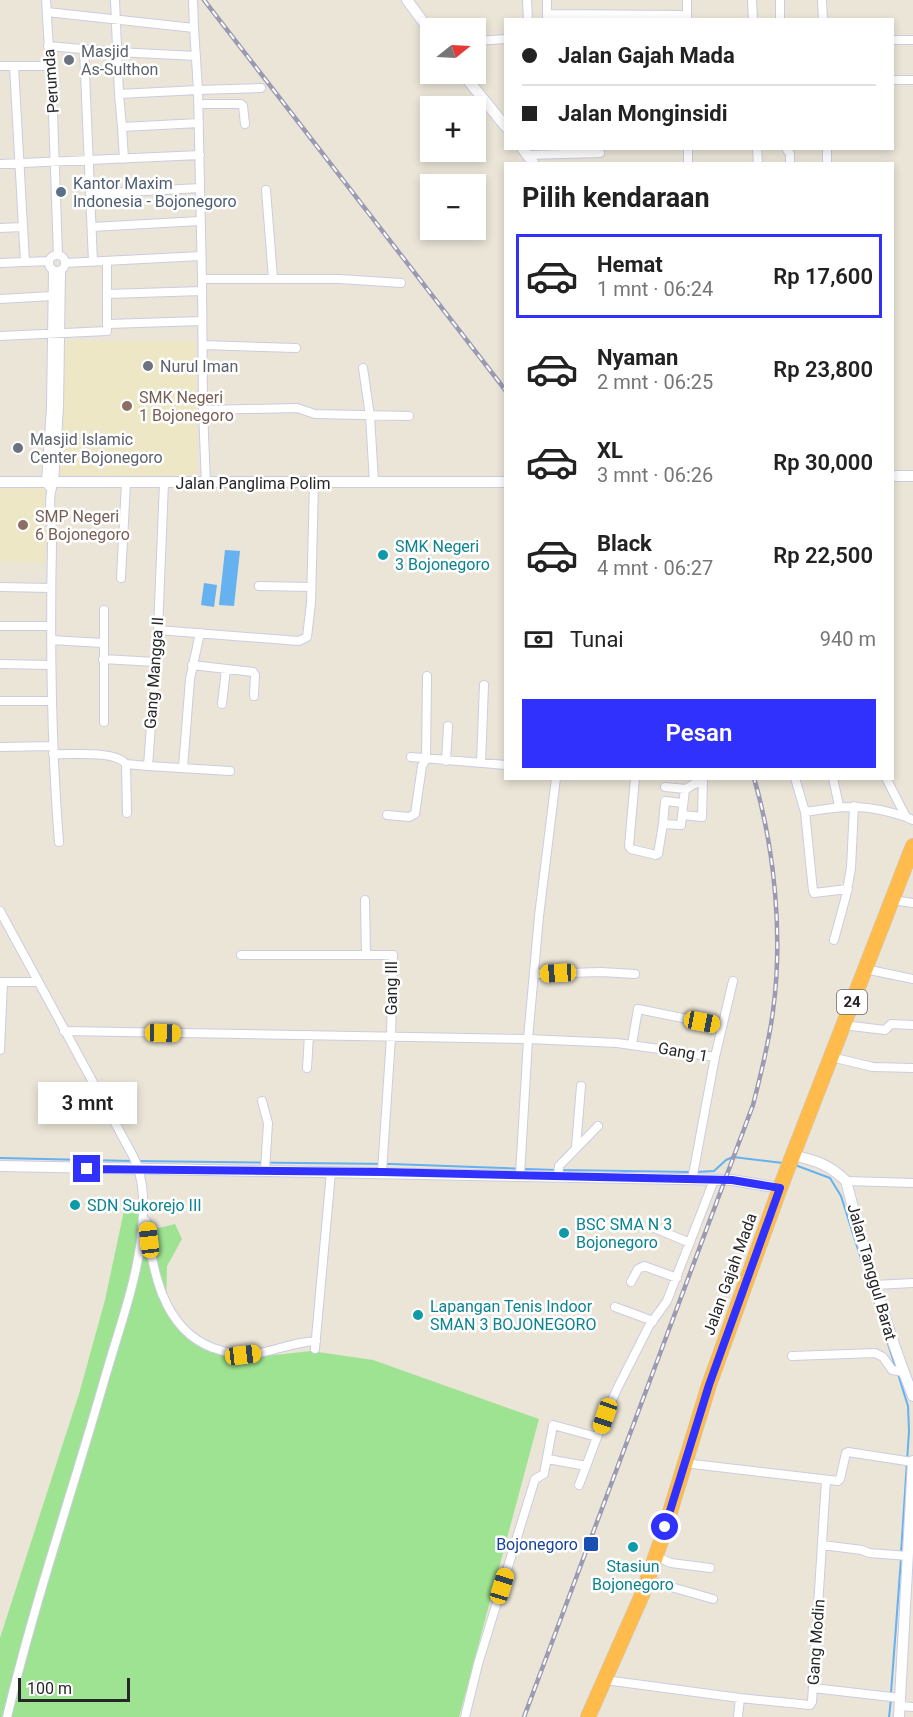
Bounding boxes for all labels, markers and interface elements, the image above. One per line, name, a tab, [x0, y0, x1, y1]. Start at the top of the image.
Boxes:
north arrow	[420, 18, 486, 84]
map controls	[420, 18, 486, 240]
place label: Masjid As-Sulthon	[81, 42, 158, 79]
text: Jalan Gajah Mada	[558, 43, 735, 68]
street label: Perumda	[39, 48, 63, 114]
marker: Masjid As-Sulthon	[62, 53, 76, 67]
button: +	[420, 96, 486, 162]
text: Jalan Monginsidi	[558, 101, 728, 126]
place label: Kantor Maxim Indonesia - Bojonegoro	[73, 174, 237, 211]
button: −	[420, 174, 486, 240]
text: Pilih kendaraan	[522, 182, 710, 214]
marker: Kantor Maxim Indonesia - Bojonegoro	[54, 185, 68, 199]
icon: car	[525, 249, 579, 303]
text: Hemat	[597, 252, 663, 277]
text: Rp 17,600	[773, 264, 873, 289]
text: 1 mnt · 06:24	[597, 277, 713, 301]
icon: car	[525, 342, 579, 396]
text: Nyaman	[597, 345, 678, 370]
place label: Nurul Iman	[160, 357, 238, 376]
text: Rp 23,800	[773, 357, 873, 382]
marker: Nurul Iman	[141, 359, 155, 373]
text: 2 mnt · 06:25	[597, 370, 713, 394]
place label: SMK Negeri 1 Bojonegoro	[139, 388, 234, 425]
marker: SMK Negeri 1 Bojonegoro	[120, 399, 134, 413]
place label: Masjid Islamic Center Bojonegoro	[30, 430, 163, 467]
icon: car	[525, 435, 579, 489]
text: XL	[597, 438, 623, 463]
marker: Masjid Islamic Center Bojonegoro	[11, 441, 25, 455]
text: Rp 30,000	[773, 450, 873, 475]
text: 3 mnt · 06:26	[597, 463, 713, 487]
street label: Jalan Panglima Polim	[176, 474, 330, 493]
place label: SMP Negeri 6 Bojonegoro	[35, 507, 130, 544]
marker: SMP Negeri 6 Bojonegoro	[16, 518, 30, 532]
icon: car	[525, 528, 579, 582]
text: Black	[597, 531, 652, 556]
place label: SMK Negeri 3 Bojonegoro	[395, 537, 490, 574]
text: Rp 22,500	[773, 543, 873, 568]
marker: SMK Negeri 3 Bojonegoro	[376, 548, 390, 562]
text: 4 mnt · 06:27	[597, 556, 713, 580]
street label: Gang Mangga II	[141, 616, 167, 730]
icon: cash	[522, 623, 555, 656]
text: Tunai	[570, 627, 624, 652]
text: 940 m	[820, 627, 876, 651]
button: Pesan	[522, 699, 876, 768]
street label: Gang III	[382, 961, 401, 1015]
car	[540, 963, 576, 983]
road number: 24	[837, 990, 867, 1014]
car	[683, 1010, 721, 1034]
car	[145, 1024, 181, 1042]
street label: Gang 1	[657, 1038, 709, 1066]
callout: 3 mnt	[38, 1082, 136, 1124]
text: 3 mnt	[62, 1091, 113, 1115]
route end	[73, 1155, 100, 1182]
place label: SDN Sukorejo III	[87, 1196, 202, 1215]
marker: SDN Sukorejo III	[68, 1198, 82, 1212]
street label: Jalan Tanggul Barat	[843, 1202, 901, 1342]
street label: Jalan Gajah Mada	[699, 1210, 761, 1338]
place label: BSC SMA N 3 Bojonegoro	[576, 1215, 672, 1252]
car	[138, 1221, 160, 1259]
marker: BSC SMA N 3 Bojonegoro	[557, 1226, 571, 1240]
place label: Lapangan Tenis Indoor SMAN 3 BOJONEGORO	[430, 1297, 596, 1334]
marker: Lapangan Tenis Indoor SMAN 3 BOJONEGORO	[411, 1308, 425, 1322]
car	[224, 1344, 262, 1366]
car	[591, 1396, 619, 1436]
route start	[651, 1513, 678, 1540]
place label: Bojonegoro	[496, 1535, 578, 1554]
marker: Bojonegoro	[582, 1535, 600, 1553]
marker: Stasiun Bojonegoro	[626, 1540, 640, 1554]
place label: Stasiun Bojonegoro	[592, 1557, 674, 1594]
car	[488, 1566, 516, 1606]
street label: Gang Modin	[804, 1598, 828, 1686]
scale bar	[18, 1675, 130, 1702]
text: 100 m	[27, 1679, 72, 1698]

